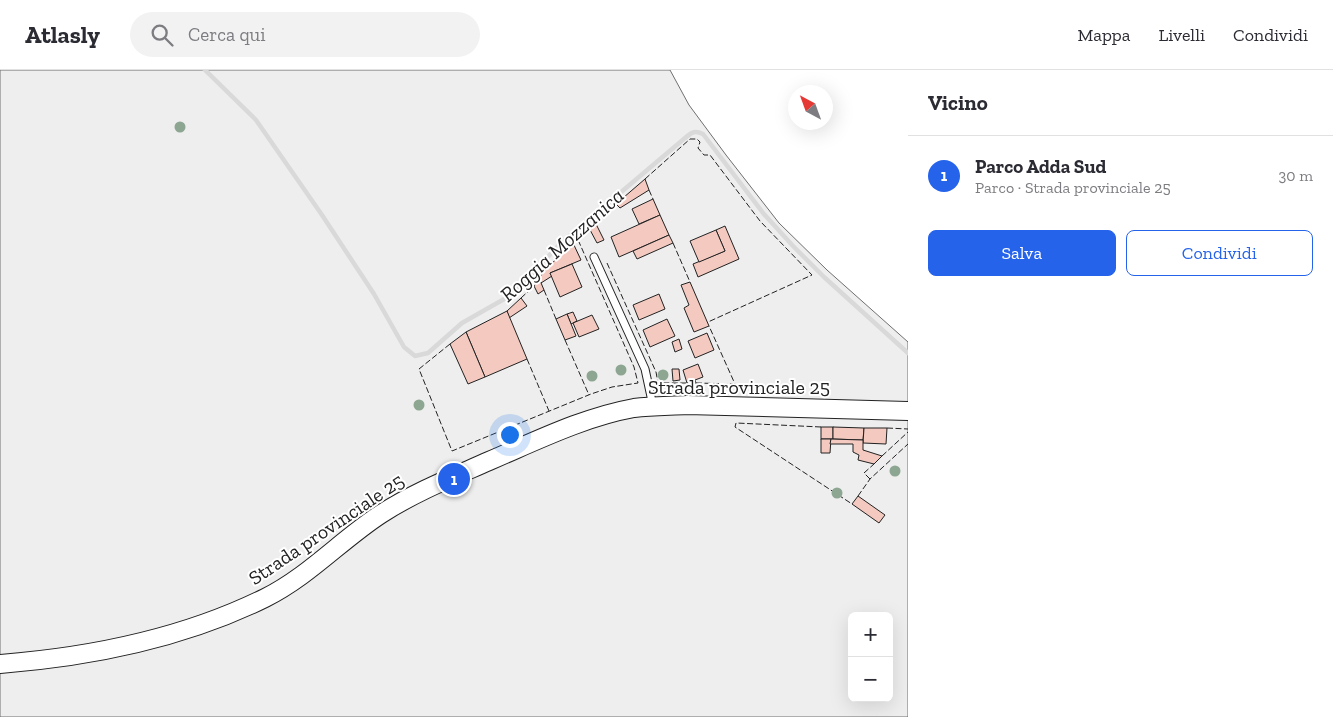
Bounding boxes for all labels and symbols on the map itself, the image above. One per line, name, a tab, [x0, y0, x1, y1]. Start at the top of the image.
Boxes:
north arrow	[788, 85, 833, 130]
water label: Roggia Mozzanica	[495, 183, 629, 307]
street label: Strada provinciale 25	[648, 375, 830, 399]
your location	[497, 422, 523, 448]
pin: 1	[438, 460, 470, 498]
street label: Strada provinciale 25	[244, 468, 408, 590]

